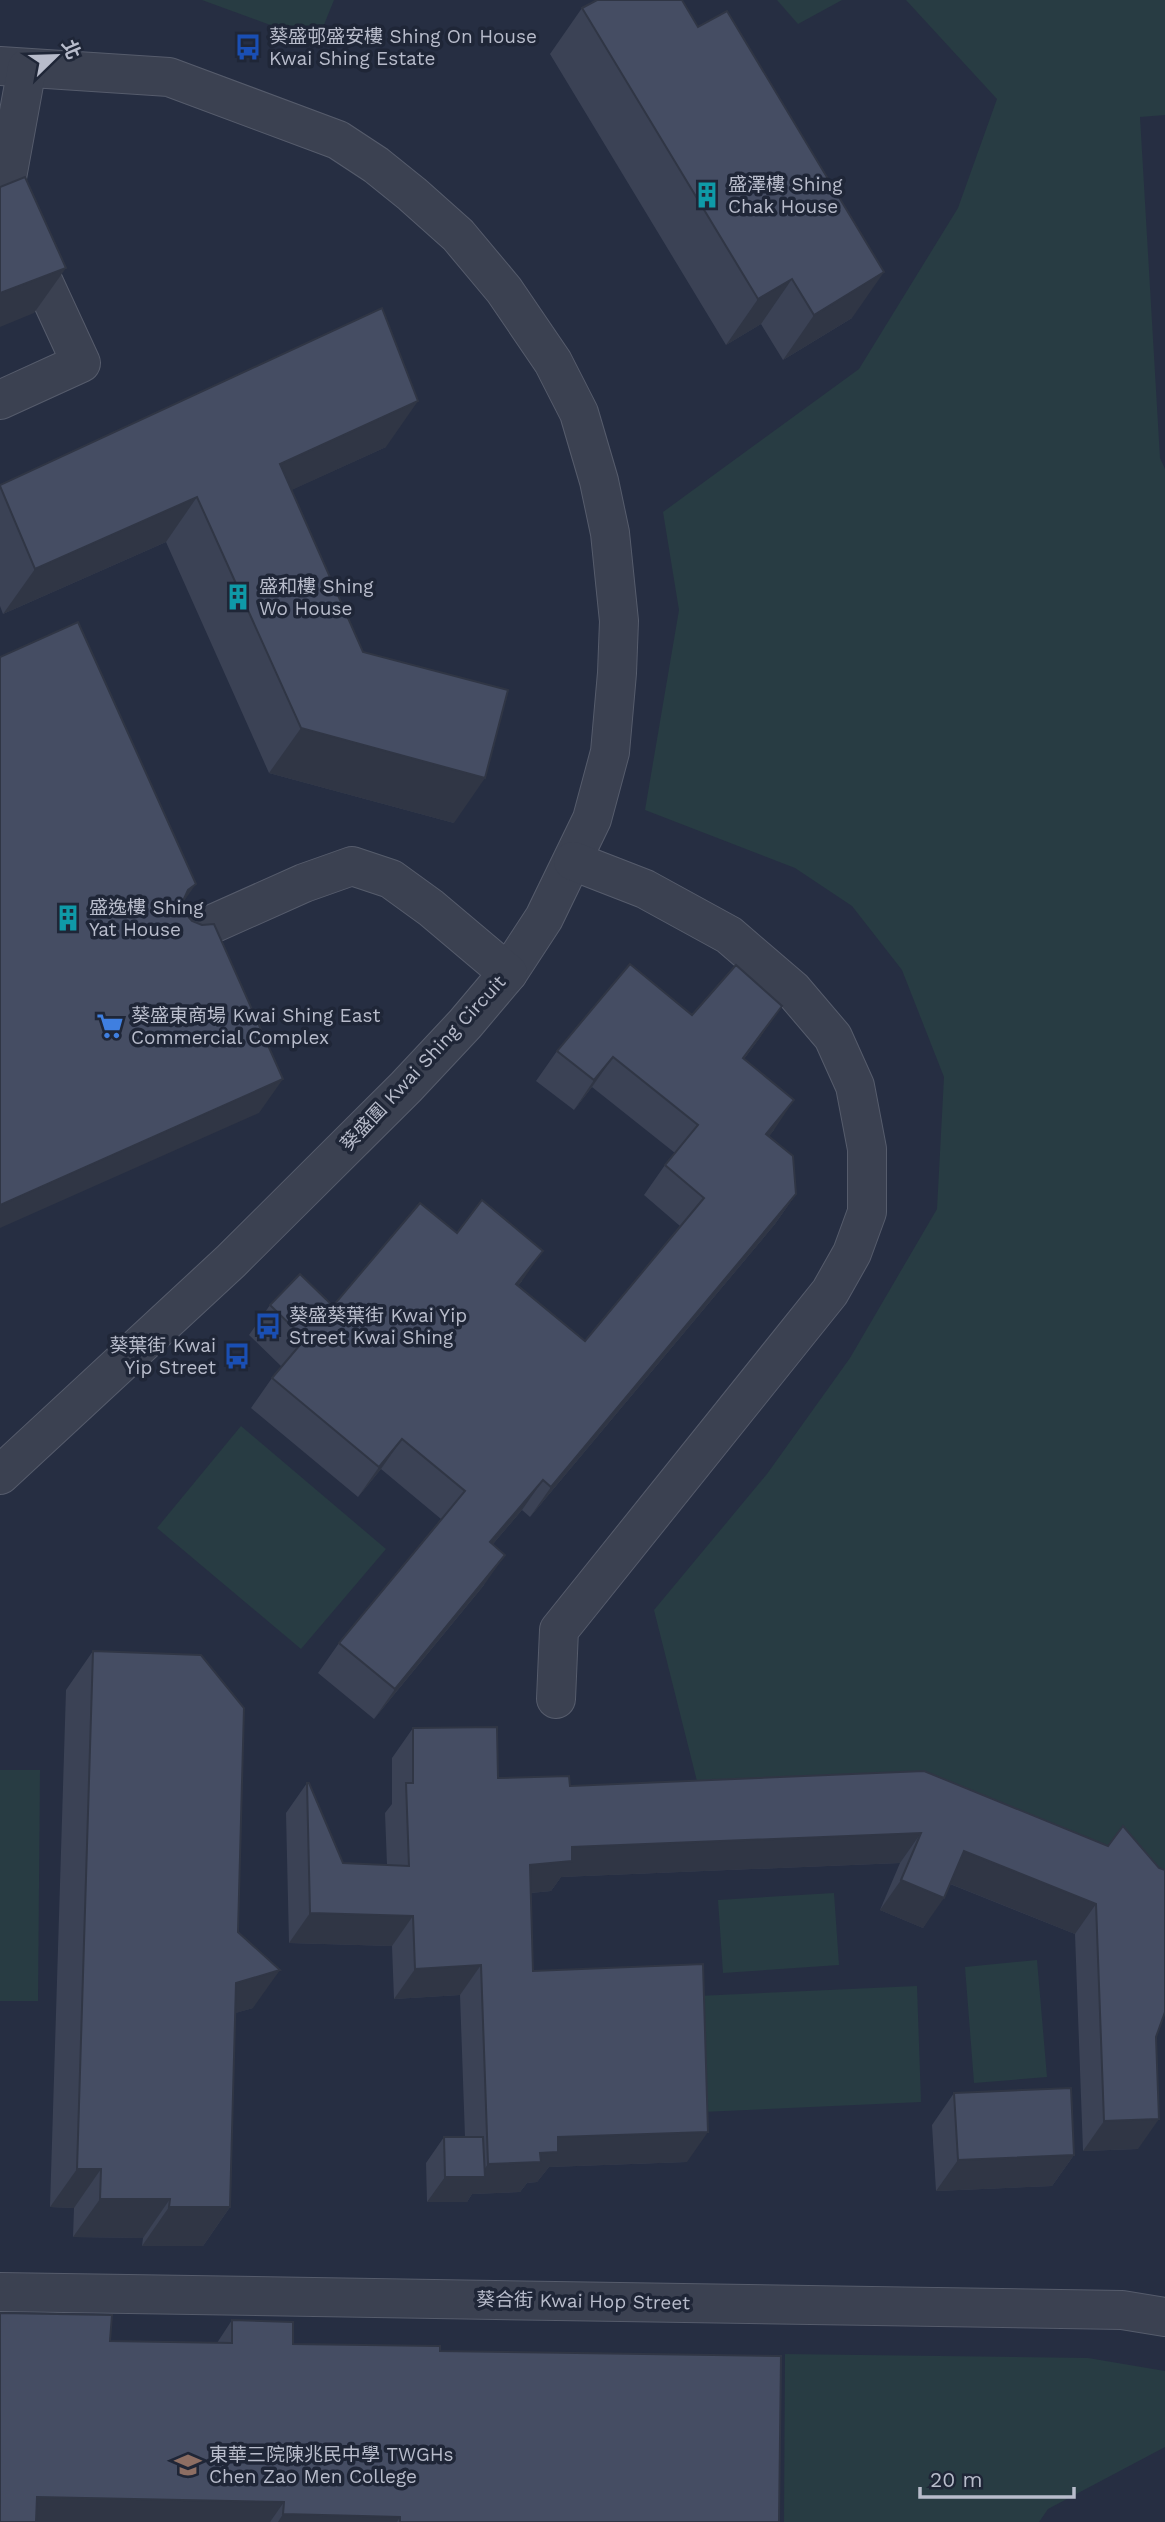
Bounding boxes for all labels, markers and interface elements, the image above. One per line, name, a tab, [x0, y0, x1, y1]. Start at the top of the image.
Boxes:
north arrow	[21, 21, 91, 91]
place label: 葵盛邨盛安樓 Shing On House Kwai Shing Estate	[269, 25, 537, 70]
bus stop icon: 葵盛邨盛安樓 Shing On House Kwai Shing Estate	[233, 32, 263, 62]
text: 北	[57, 36, 85, 63]
place label: 盛澤樓 Shing Chak House	[728, 173, 843, 218]
building icon: 盛澤樓 Shing Chak House	[692, 180, 722, 210]
place label: 盛和樓 Shing Wo House	[259, 575, 374, 620]
building icon: 盛和樓 Shing Wo House	[223, 582, 253, 612]
place label: 盛逸樓 Shing Yat House	[89, 896, 204, 941]
building icon: 盛逸樓 Shing Yat House	[53, 903, 83, 933]
street label: 葵盛圍 Kwai Shing Circuit	[336, 971, 510, 1155]
place label: 葵盛東商場 Kwai Shing East Commercial Complex	[131, 1004, 380, 1049]
supermarket icon: 葵盛東商場 Kwai Shing East Commercial Complex	[95, 1011, 125, 1041]
place label: 葵盛葵葉街 Kwai Yip Street Kwai Shing	[289, 1304, 467, 1349]
bus stop icon: 葵盛葵葉街 Kwai Yip Street Kwai Shing	[253, 1311, 283, 1341]
place label: 葵葉街 Kwai Yip Street	[109, 1334, 216, 1379]
bus stop icon: 葵葉街 Kwai Yip Street	[222, 1341, 252, 1371]
street label: 葵合街 Kwai Hop Street	[476, 2288, 690, 2314]
place label: 東華三院陳兆民中學 TWGHs Chen Zao Men College	[209, 2443, 454, 2488]
school or university icon: 東華三院陳兆民中學 TWGHs Chen Zao Men College	[173, 2450, 203, 2480]
scale bar	[920, 2456, 1074, 2500]
text: 20 m	[930, 2467, 982, 2492]

